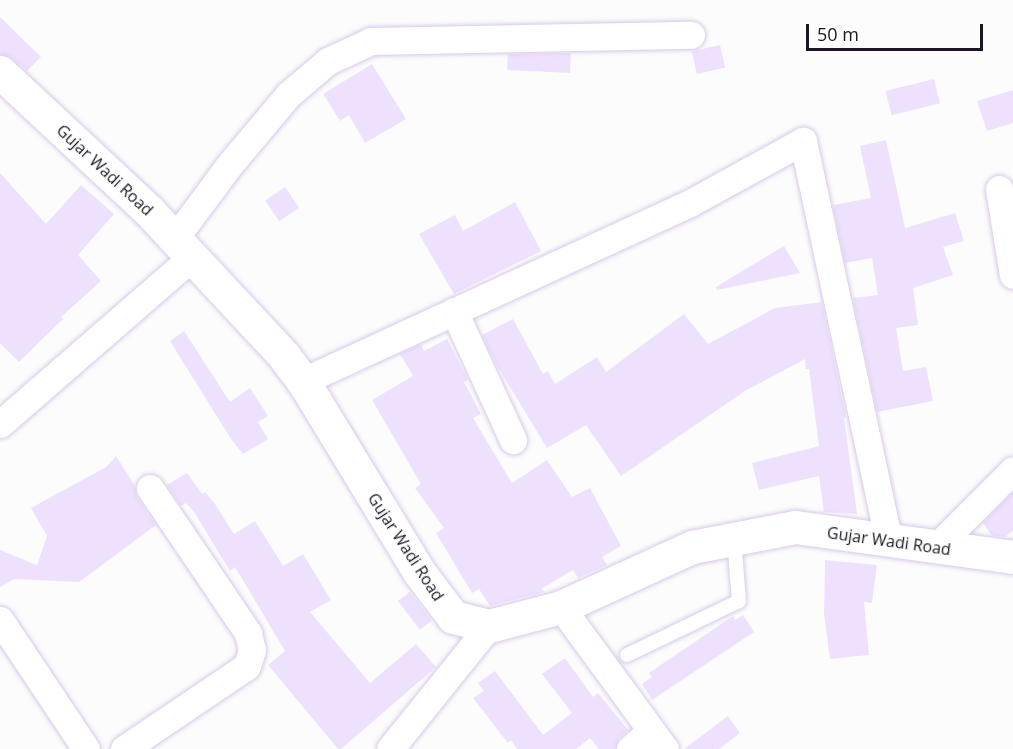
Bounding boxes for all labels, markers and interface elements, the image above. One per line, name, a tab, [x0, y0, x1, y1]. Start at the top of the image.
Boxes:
scale bar	[809, 12, 986, 50]
text: 50 m	[817, 22, 859, 46]
street label: Gujar Wadi Road	[53, 120, 157, 220]
street label: Gujar Wadi Road	[364, 489, 448, 605]
street label: Gujar Wadi Road	[826, 523, 952, 559]

